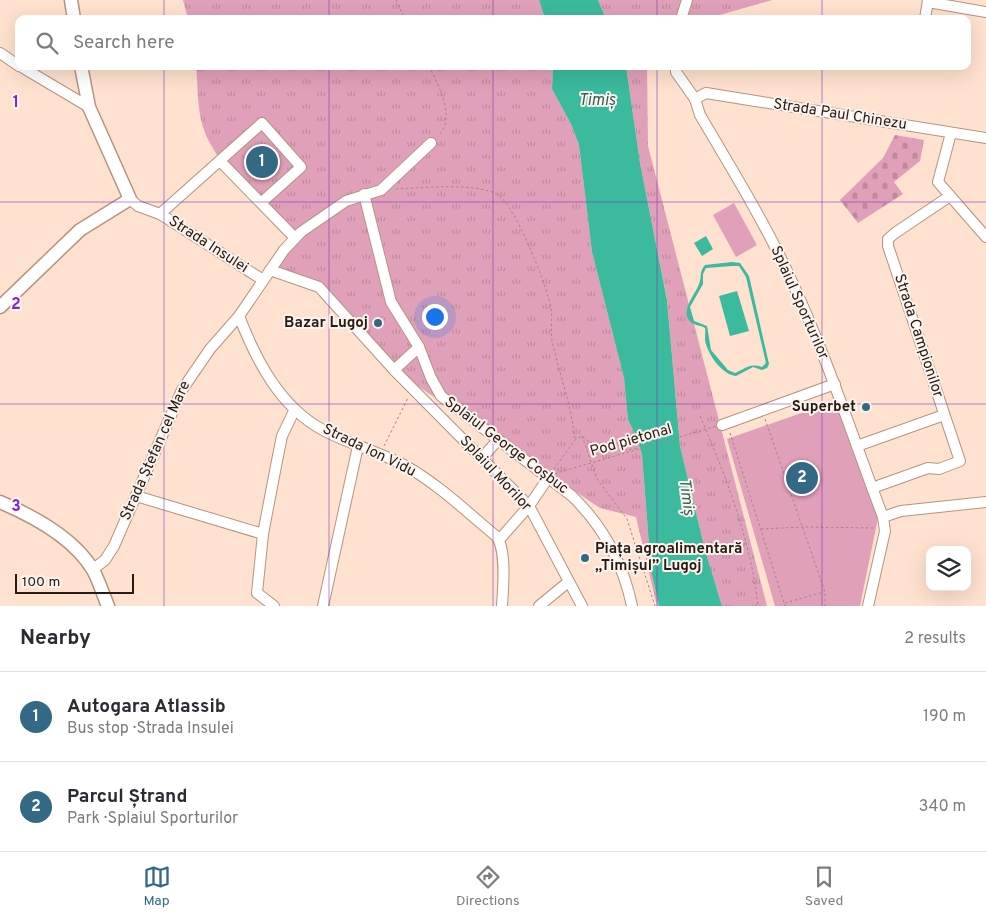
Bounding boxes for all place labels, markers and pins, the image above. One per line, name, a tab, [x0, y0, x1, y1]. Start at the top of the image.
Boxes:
pin: 1	[246, 143, 278, 181]
place label: Bazar Lugoj	[284, 314, 368, 333]
marker: Bazar Lugoj	[372, 317, 384, 329]
place label: Superbet	[792, 398, 856, 417]
marker: Superbet	[860, 401, 872, 413]
pin: 2	[786, 459, 818, 497]
place label: Piața agroalimentară „Timișul” Lugoj	[595, 540, 742, 576]
marker: Piața agroalimentară „Timișul” Lugoj	[579, 552, 591, 564]

